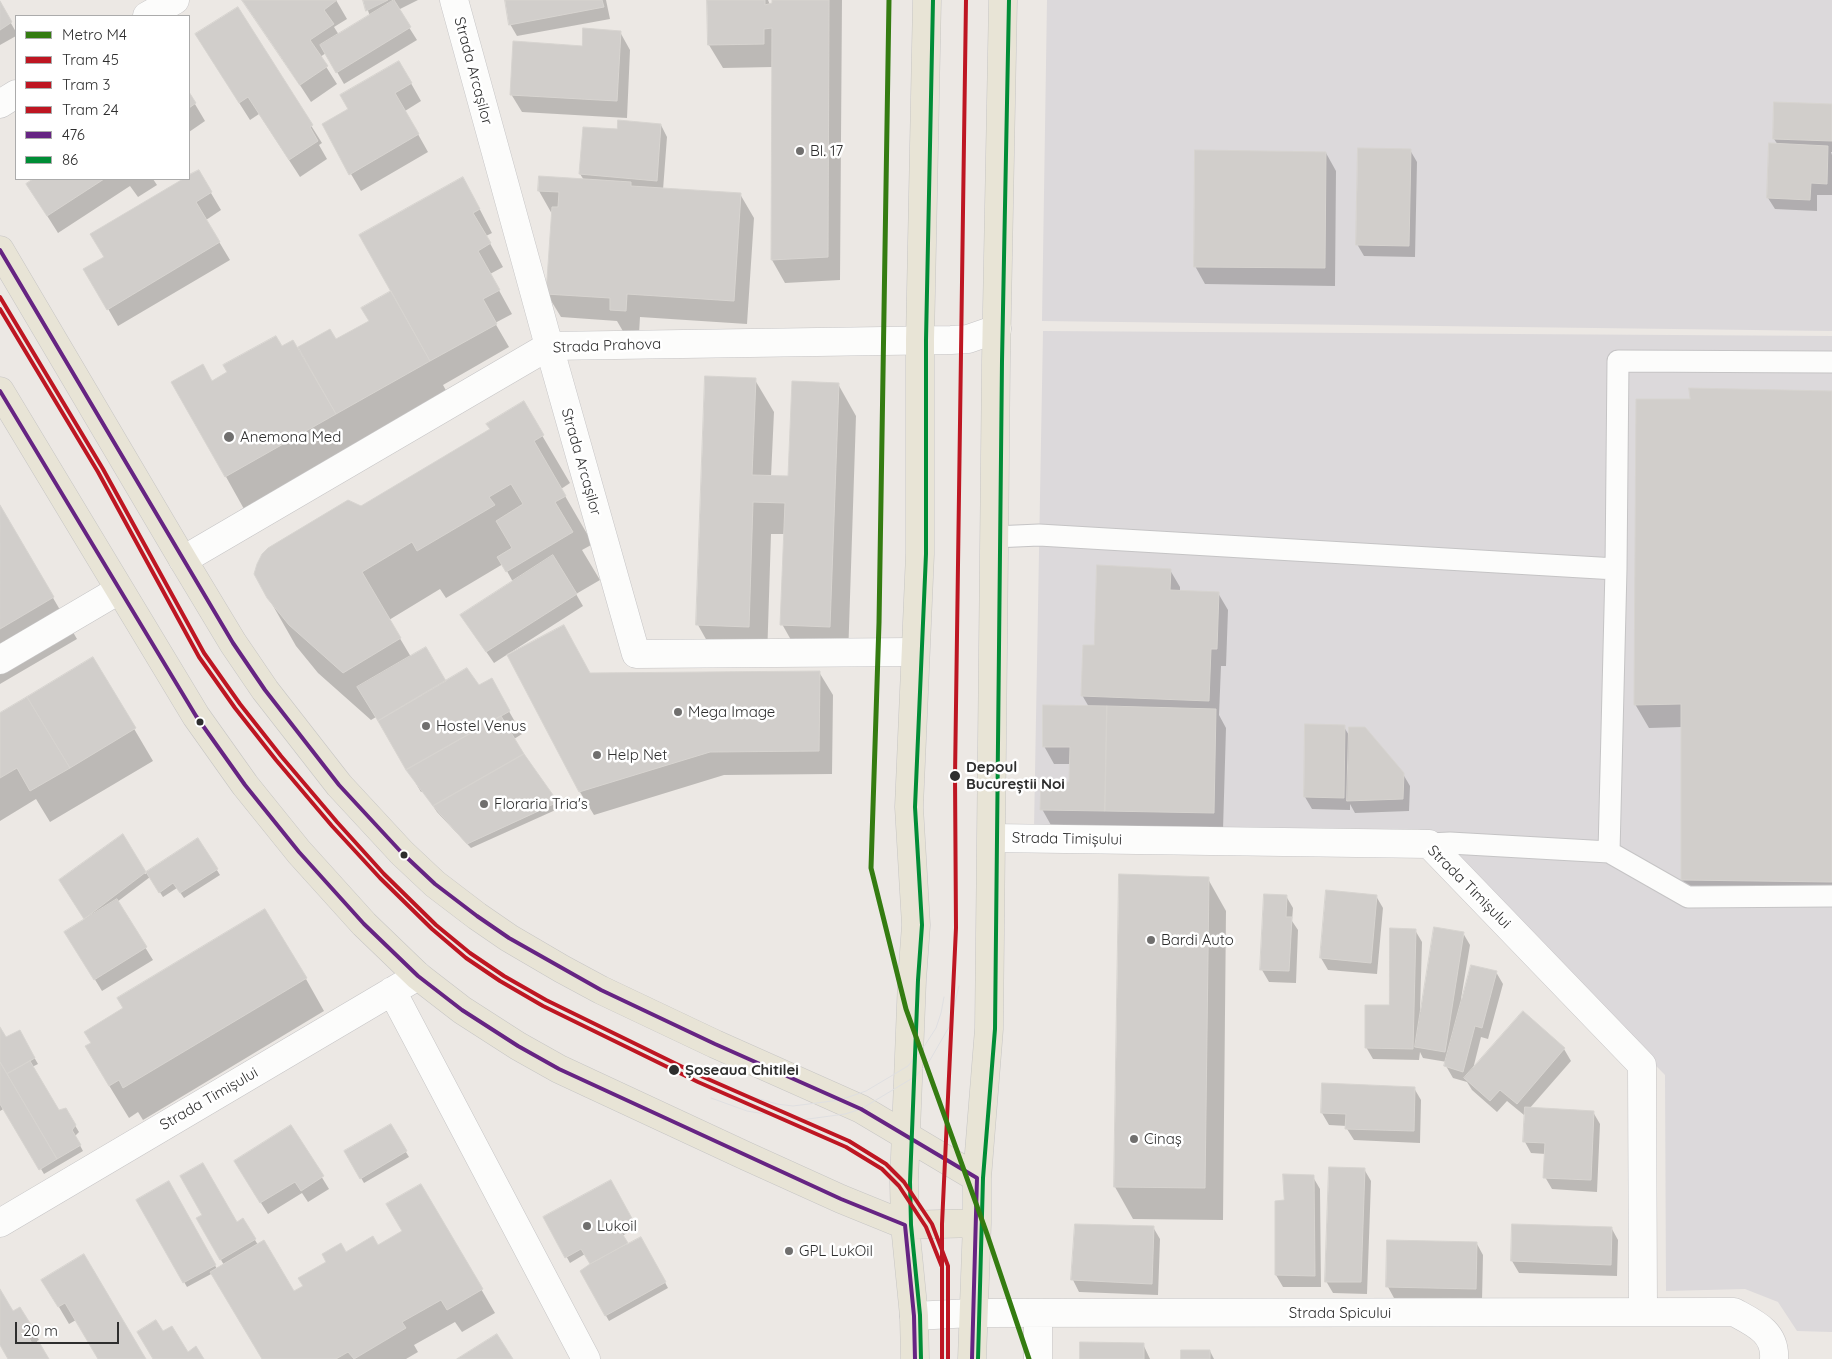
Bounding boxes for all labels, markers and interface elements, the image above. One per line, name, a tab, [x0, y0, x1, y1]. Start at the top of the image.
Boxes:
legend	[15, 15, 190, 180]
street label: Strada Arcașilor	[450, 15, 496, 127]
text: Metro M4	[62, 25, 127, 44]
text: Tram 45	[62, 50, 119, 69]
text: Tram 3	[62, 75, 110, 94]
text: Tram 24	[62, 100, 119, 119]
text: 476	[62, 125, 85, 144]
place label: Bl. 17	[810, 142, 843, 160]
marker: Bl. 17	[794, 145, 806, 157]
text: 86	[62, 150, 78, 169]
street label: Strada Prahova	[552, 335, 662, 357]
street label: Strada Arcașilor	[557, 406, 605, 518]
place label: Anemona Med	[240, 428, 341, 446]
marker: Anemona Med	[222, 430, 236, 444]
place label: Mega Image	[688, 703, 775, 721]
marker: Mega Image	[672, 706, 684, 718]
unlabelled marker	[195, 717, 205, 727]
place label: Hostel Venus	[436, 717, 526, 735]
marker: Hostel Venus	[420, 720, 432, 732]
place label: Help Net	[607, 746, 667, 764]
marker: Help Net	[591, 749, 603, 761]
place label: Depoul Bucureștii Noi	[966, 758, 1065, 793]
marker: Depoul Bucureștii Noi	[948, 769, 962, 783]
place label: Floraria Tria's	[494, 795, 588, 813]
marker: Floraria Tria's	[478, 798, 490, 810]
street label: Strada Timișului	[1012, 829, 1122, 849]
street label: Strada Timișului	[1424, 842, 1514, 932]
unlabelled marker	[399, 850, 409, 860]
place label: Bardi Auto	[1161, 931, 1234, 949]
marker: Bardi Auto	[1145, 934, 1157, 946]
place label: Șoseaua Chitilei	[685, 1061, 799, 1079]
marker: Șoseaua Chitilei	[667, 1063, 681, 1077]
street label: Strada Timișului	[157, 1064, 261, 1134]
place label: Cinaș	[1144, 1130, 1182, 1148]
marker: Cinaș	[1128, 1133, 1140, 1145]
place label: Lukoil	[597, 1217, 637, 1235]
marker: Lukoil	[581, 1220, 593, 1232]
place label: GPL LukOil	[799, 1242, 873, 1260]
marker: GPL LukOil	[783, 1245, 795, 1257]
street label: Strada Spicului	[1289, 1304, 1391, 1322]
scale bar	[18, 1312, 121, 1344]
text: 20 m	[23, 1321, 58, 1340]

